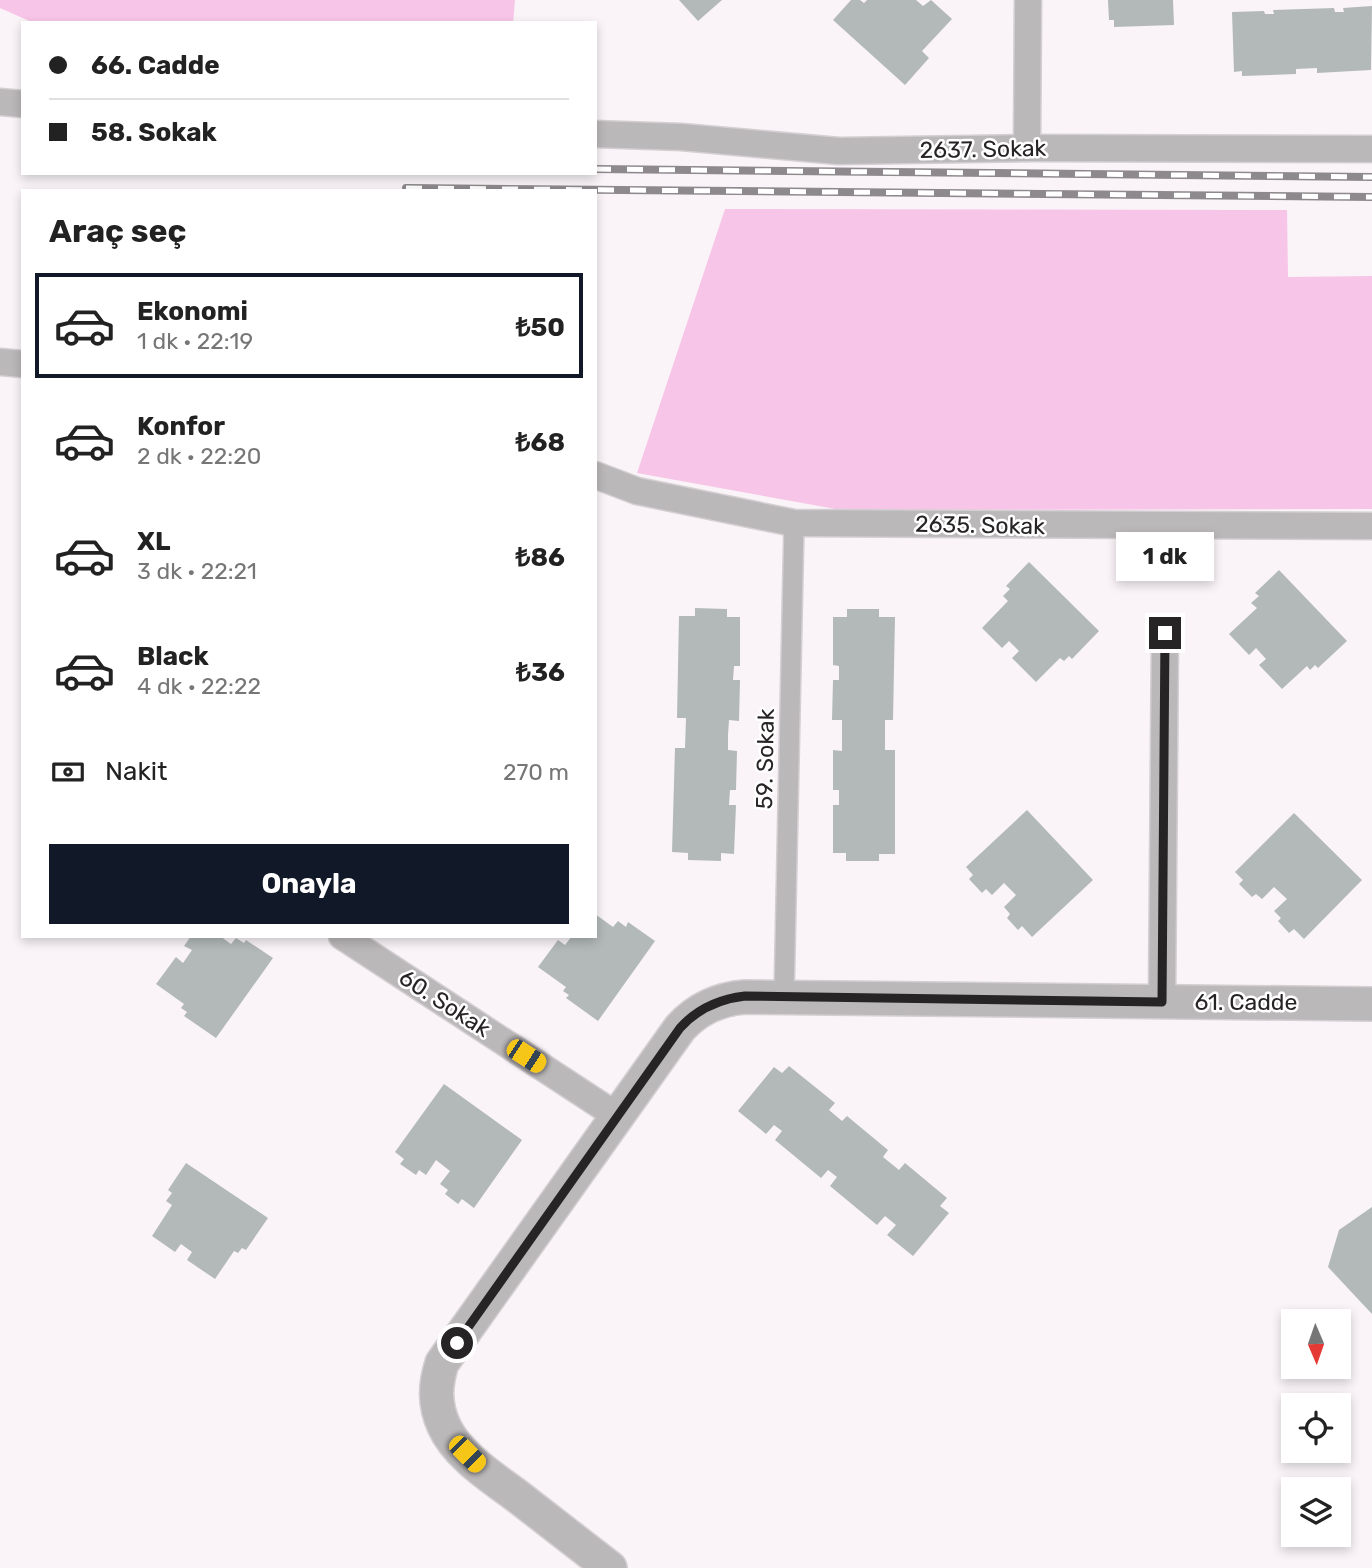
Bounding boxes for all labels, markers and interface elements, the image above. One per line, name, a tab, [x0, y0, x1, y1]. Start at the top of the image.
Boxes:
text: 66. Cadde	[91, 50, 220, 81]
text: 58. Sokak	[91, 117, 217, 148]
street label: 2637. Sokak	[919, 134, 1047, 164]
text: Araç seç	[49, 212, 186, 250]
icon: car	[53, 294, 116, 357]
text: Ekonomi	[137, 296, 248, 327]
text: ₺50	[516, 312, 565, 343]
text: 1 dk · 22:19	[137, 327, 253, 355]
icon: car	[53, 409, 116, 472]
text: Konfor	[137, 411, 225, 442]
text: ₺68	[516, 427, 565, 458]
text: 2 dk · 22:20	[137, 442, 261, 470]
street label: 2635. Sokak	[915, 510, 1045, 540]
icon: car	[53, 524, 116, 587]
text: XL	[137, 526, 170, 557]
callout: 1 dk	[1116, 532, 1214, 580]
text: ₺86	[516, 542, 565, 573]
text: 1 dk	[1143, 542, 1187, 570]
text: 3 dk · 22:21	[137, 557, 257, 585]
route end	[1149, 617, 1181, 649]
icon: car	[53, 639, 116, 702]
text: Black	[137, 641, 209, 672]
text: ₺36	[516, 657, 565, 688]
text: 4 dk · 22:22	[137, 672, 261, 700]
street label: 59. Sokak	[750, 708, 780, 810]
icon: cash	[49, 753, 87, 791]
text: Nakit	[105, 756, 167, 787]
text: 270 m	[503, 758, 569, 786]
button: Onayla	[49, 844, 569, 924]
street label: 60. Sokak	[394, 963, 496, 1043]
street label: 61. Cadde	[1195, 988, 1297, 1016]
car	[503, 1036, 550, 1076]
north arrow	[1281, 1309, 1351, 1379]
map controls	[1281, 1309, 1351, 1547]
route start	[441, 1327, 473, 1359]
button: locate	[1281, 1393, 1351, 1463]
car	[445, 1432, 490, 1476]
button: layers	[1281, 1477, 1351, 1547]

